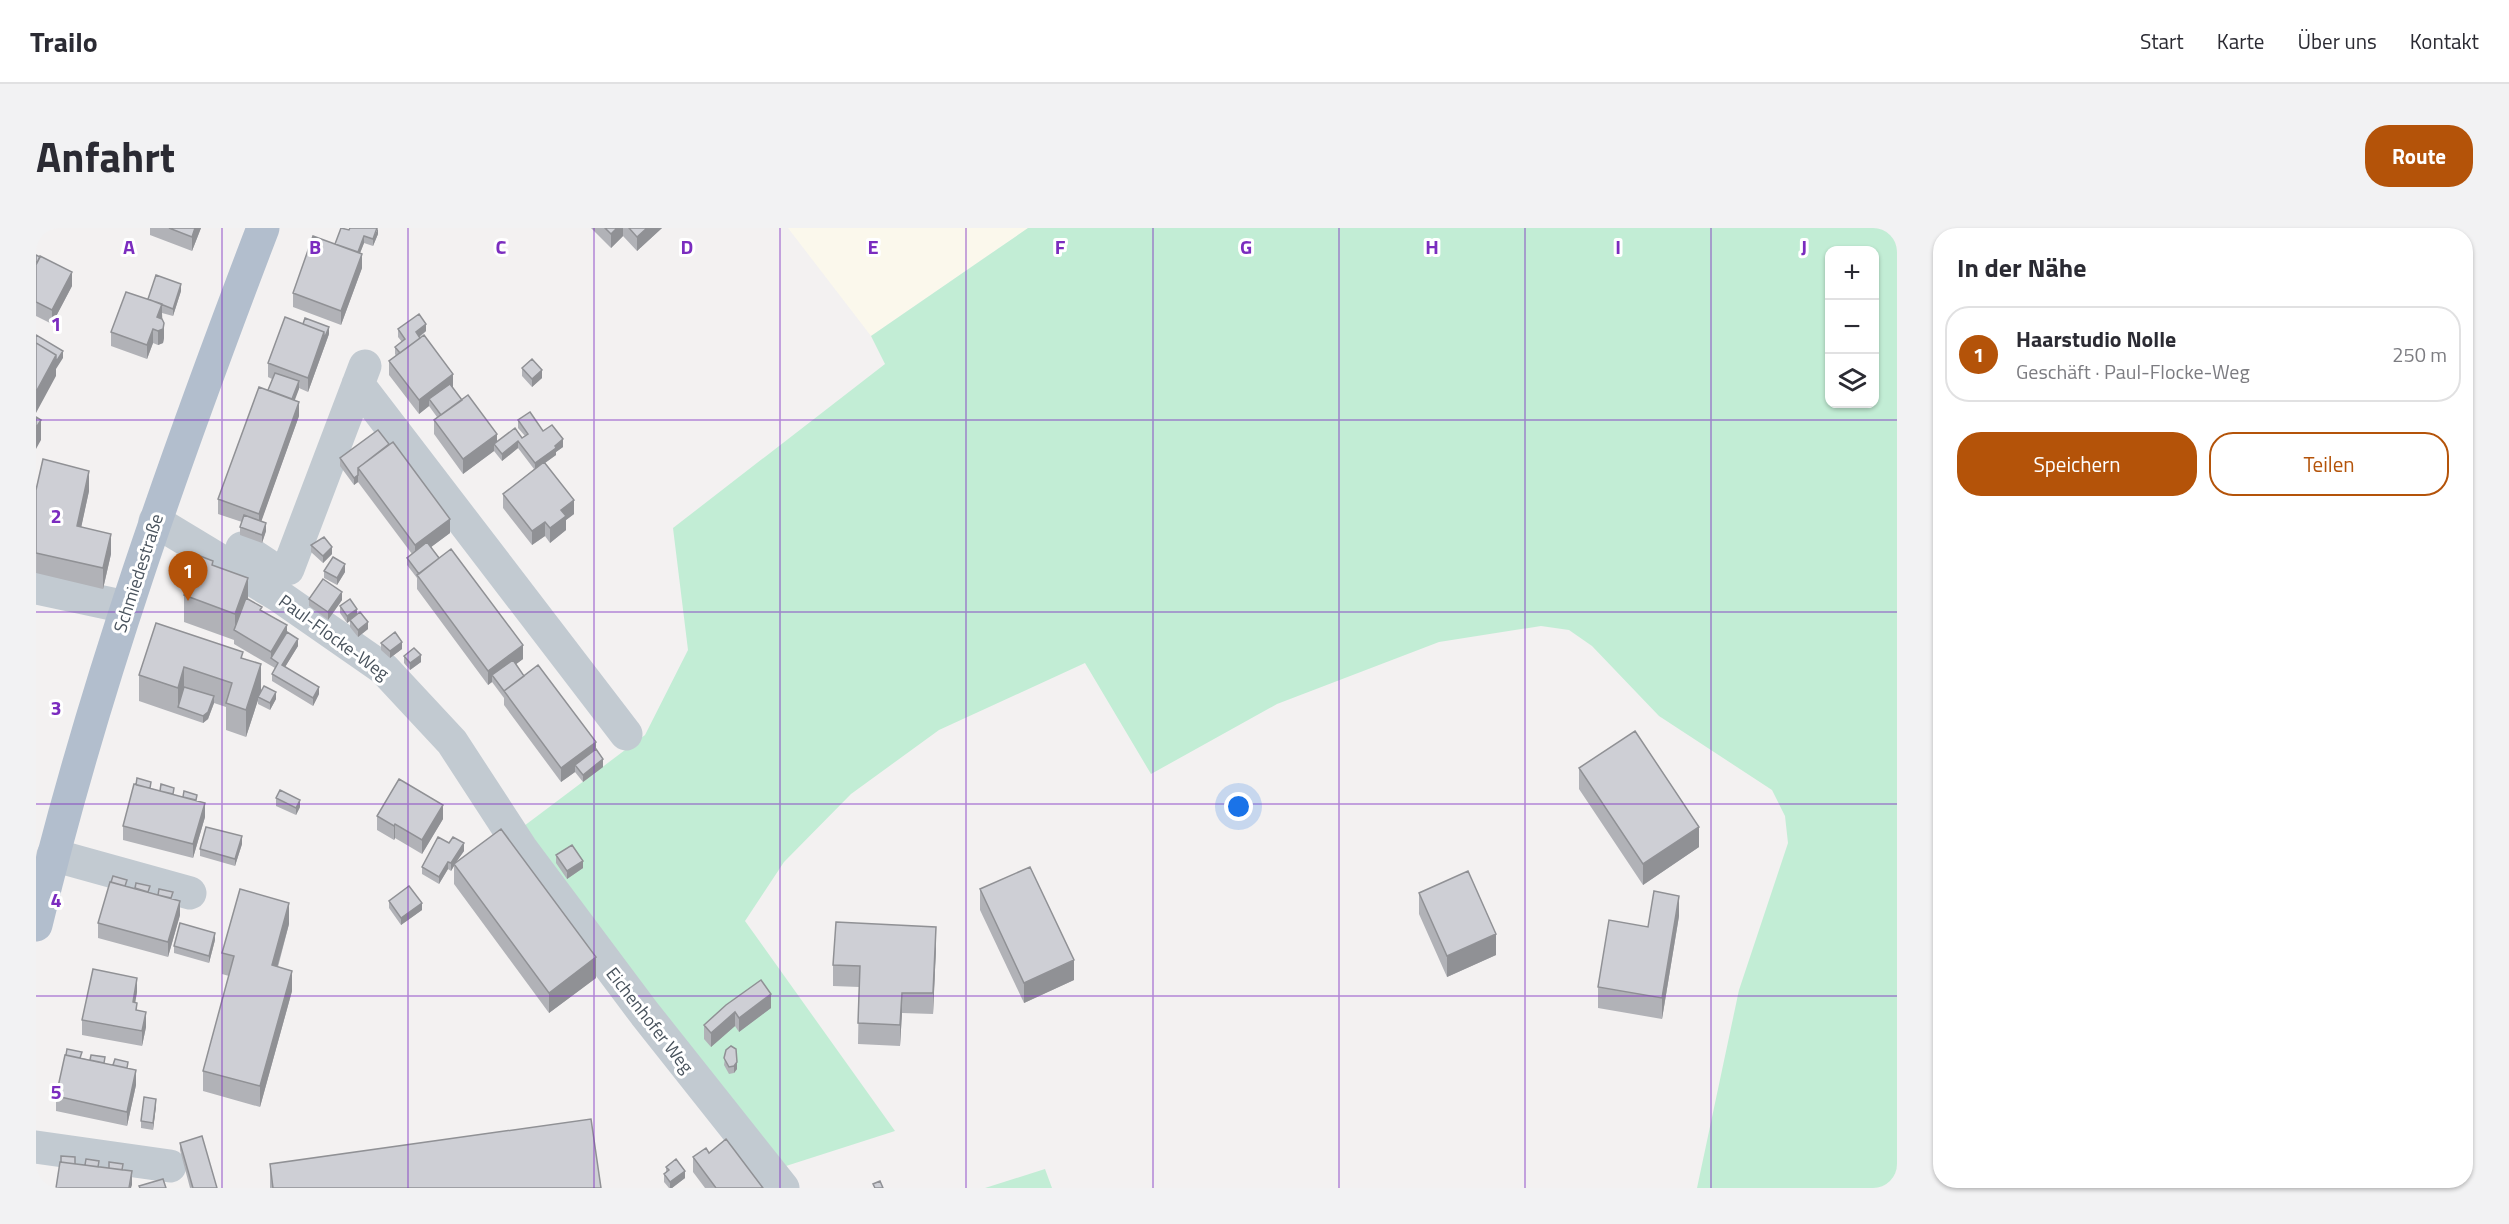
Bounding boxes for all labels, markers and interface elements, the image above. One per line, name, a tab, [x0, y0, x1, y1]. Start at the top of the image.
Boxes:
text: Trailo	[30, 20, 98, 63]
text: Start	[2140, 25, 2184, 57]
text: Karte	[2217, 25, 2264, 57]
text: Über uns	[2297, 25, 2377, 57]
text: Kontakt	[2410, 25, 2479, 57]
text: Anfahrt	[36, 124, 175, 188]
button: Route	[2365, 125, 2473, 187]
text: A	[123, 231, 135, 262]
text: B	[309, 231, 321, 262]
text: C	[496, 231, 507, 262]
text: D	[681, 231, 693, 262]
text: E	[867, 231, 879, 262]
text: F	[1055, 231, 1066, 262]
text: G	[1240, 231, 1252, 262]
text: H	[1425, 231, 1439, 262]
text: I	[1615, 231, 1621, 262]
text: J	[1801, 231, 1807, 262]
map controls	[1825, 246, 1879, 408]
button: +	[1825, 246, 1879, 300]
text: In der Nähe	[1957, 248, 2086, 287]
button: −	[1825, 300, 1879, 354]
text: 1	[50, 308, 62, 339]
text: Haarstudio Nolle	[2016, 322, 2176, 356]
text: 1	[1973, 339, 1984, 370]
text: 250 m	[2392, 339, 2447, 370]
button: layers	[1825, 354, 1879, 408]
text: Geschäft · Paul-Flocke-Weg	[2016, 356, 2250, 387]
button: Speichern	[1957, 432, 2197, 496]
button: Teilen	[2209, 432, 2449, 496]
text: 2	[50, 500, 62, 531]
street label: Schmiedestraße	[106, 510, 170, 636]
pin: 1	[168, 552, 208, 601]
street label: Paul-Flocke-Weg	[273, 588, 395, 686]
text: 3	[50, 692, 62, 723]
your location	[1224, 792, 1253, 821]
text: 4	[50, 884, 62, 915]
street label: Eichenhofer Weg	[600, 961, 700, 1079]
text: 5	[50, 1076, 62, 1107]

